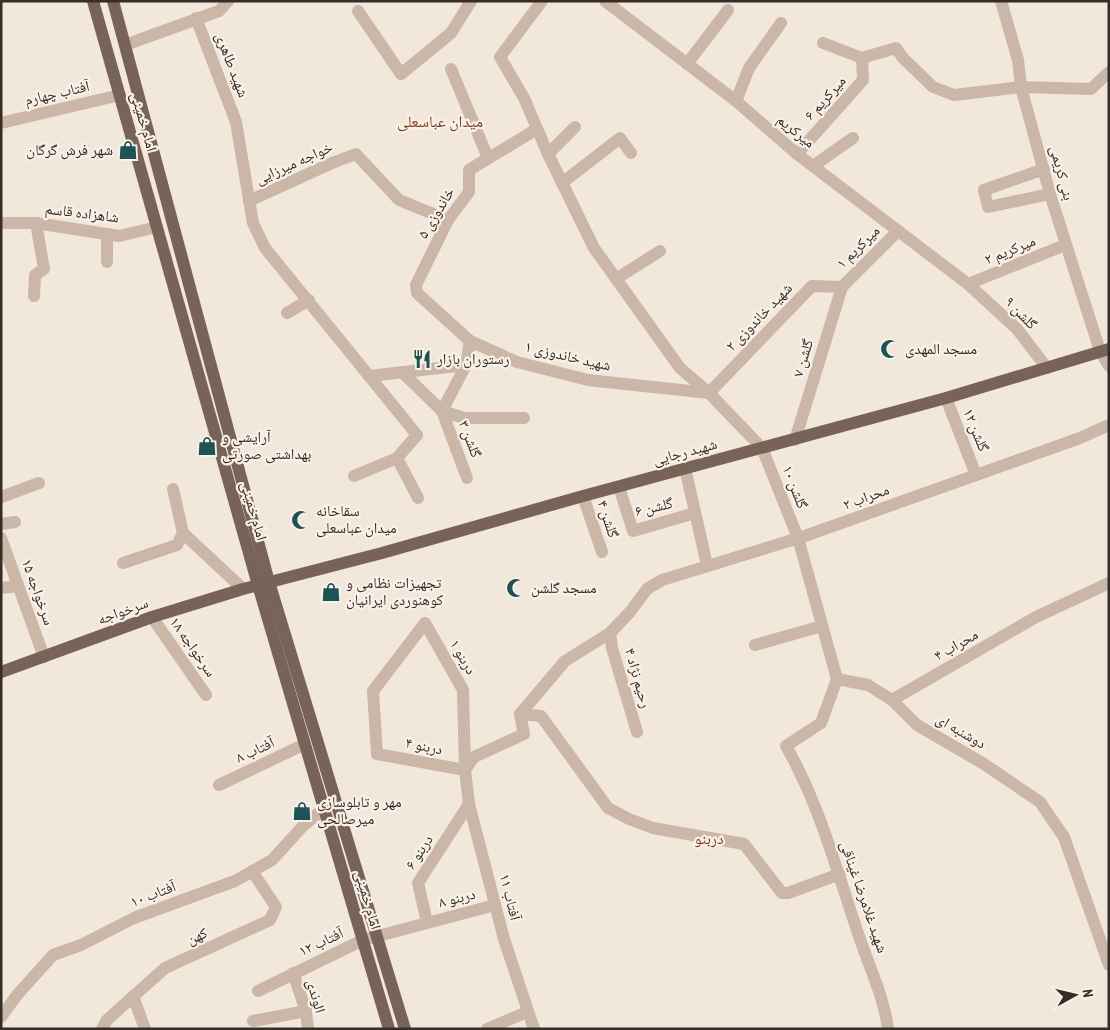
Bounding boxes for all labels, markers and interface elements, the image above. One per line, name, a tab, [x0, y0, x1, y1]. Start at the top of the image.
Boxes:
street label: شهید طاهری	[210, 30, 254, 100]
street label: میرکریم ۶	[800, 71, 850, 125]
street label: آفتاب چهارم	[23, 76, 93, 110]
street label: امام خمینی	[126, 90, 162, 154]
street label: میرکریم	[773, 109, 819, 153]
district label: میدان عباسعلی	[397, 111, 483, 132]
street label: خواجه میرزایی	[252, 137, 336, 189]
shop icon: شهر فرش گرگان	[117, 139, 139, 161]
place label: شهر فرش گرگان	[26, 140, 113, 160]
street label: بنی کریمی	[1045, 143, 1079, 203]
street label: خاندوزی ۵	[413, 183, 459, 242]
street label: شاهزاده قاسم	[44, 199, 120, 227]
street label: ۱ میرکریم	[832, 221, 884, 273]
street label: ۲ میرکریم	[981, 231, 1039, 269]
street label: ۲ شهید خاندوزی	[721, 278, 797, 356]
street label: ۹ گلشن	[1000, 292, 1042, 334]
street label: ۱ شهید خاندوزی	[523, 336, 613, 376]
street label: ۷ گلشن	[788, 336, 818, 379]
mosque icon: مسجد المهدی	[879, 338, 901, 360]
place label: مسجد المهدی	[905, 339, 977, 359]
restaurant icon: رستوران بازار	[411, 348, 433, 370]
place label: رستوران بازار	[436, 349, 510, 369]
street label: ۱۲ گلشن	[958, 405, 994, 455]
street label: ۳ گلشن	[454, 417, 486, 461]
place label: آرایشی و بهداشتی صورتی	[222, 427, 311, 464]
street label: شهید رجایی	[651, 434, 720, 470]
shop icon: آرایشی و بهداشتی صورتی	[196, 435, 218, 457]
street label: ۱۰ گلشن	[778, 462, 813, 512]
street label: امام خمینی	[236, 479, 272, 543]
street label: ۲ محراب	[840, 479, 892, 514]
street label: ۶ گلشن	[633, 493, 675, 521]
street label: ۴ گلشن	[593, 498, 624, 541]
place label: سقاخانه میدان عباسعلی	[316, 501, 397, 538]
mosque icon: سقاخانه میدان عباسعلی	[290, 509, 312, 531]
street label: سرخواجه ۱۵	[18, 556, 59, 628]
place label: تجهیزات نظامی و کوهنوردی ایرانیان	[346, 573, 443, 610]
mosque icon: مسجد گلشن	[505, 577, 527, 599]
place label: مسجد گلشن	[531, 578, 597, 598]
shop icon: تجهیزات نظامی و کوهنوردی ایرانیان	[320, 581, 342, 603]
street label: سرخواجه	[95, 593, 151, 628]
street label: ۱۸ سرخواجه	[166, 613, 221, 681]
street label: ۴ محراب	[930, 624, 981, 665]
street label: دربنو ۱	[446, 636, 481, 678]
street label: رحیم نژاد ۴	[620, 646, 656, 711]
street label: دوشنبه ای	[932, 709, 990, 753]
street label: آفتاب ۸	[232, 732, 278, 767]
street label: ۴ دربنو	[404, 733, 444, 758]
place label: مهر و تابلوسازی میرصالحی	[317, 792, 402, 829]
shop icon: مهر و تابلوسازی میرصالحی	[291, 800, 313, 822]
district label: دربنو	[694, 828, 724, 848]
street label: ۶ دربنو	[400, 831, 437, 873]
street label: شهید غلامرضا غیناقی	[835, 838, 893, 956]
street label: امام خمینی	[350, 868, 386, 932]
street label: آفتاب ۱۱	[496, 872, 526, 923]
street label: ۱۰ آفتاب	[127, 876, 179, 911]
street label: ۸ دربنو	[436, 884, 477, 911]
street label: آفتاب ۱۲	[295, 922, 347, 960]
street label: کهن	[183, 923, 211, 949]
north arrow	[1050, 970, 1100, 1020]
street label: الوندی	[302, 977, 330, 1015]
text: N	[1078, 988, 1097, 998]

